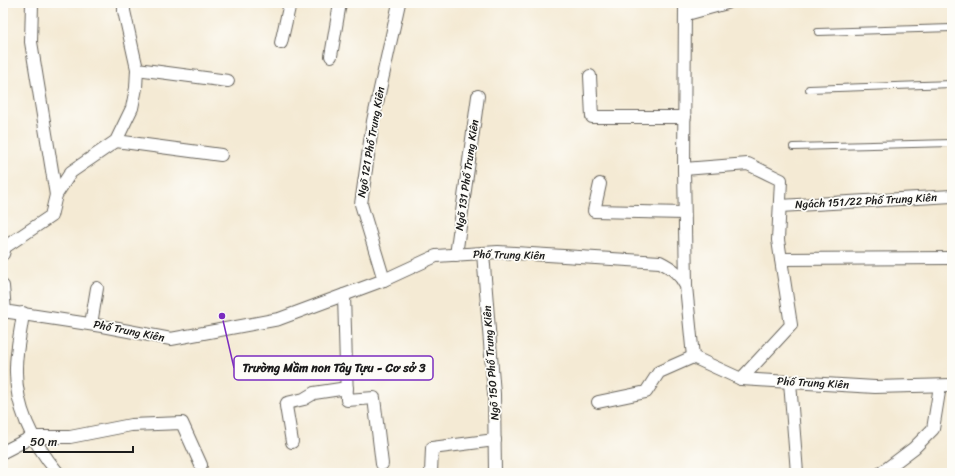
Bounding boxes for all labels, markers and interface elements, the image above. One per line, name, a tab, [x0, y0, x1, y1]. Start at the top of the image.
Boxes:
street label: Ngõ 121 Phố Trung Kiên	[352, 85, 390, 199]
street label: Ngõ 131 Phố Trung Kiên	[450, 118, 484, 232]
street label: Ngách 151/22 Phố Trung Kiên	[795, 188, 937, 214]
street label: Phố Trung Kiên	[473, 245, 545, 265]
street label: Ngõ 150 Phố Trung Kiên	[478, 305, 504, 421]
street label: Phố Trung Kiên	[92, 315, 166, 347]
callout: Trường Mầm non Tây Tựu - Cơ sở 3	[234, 356, 433, 380]
text: Trường Mầm non Tây Tựu - Cơ sở 3	[243, 357, 426, 379]
street label: Phố Trung Kiên	[777, 372, 850, 394]
scale bar	[24, 428, 133, 454]
text: 50 m	[30, 431, 57, 453]

